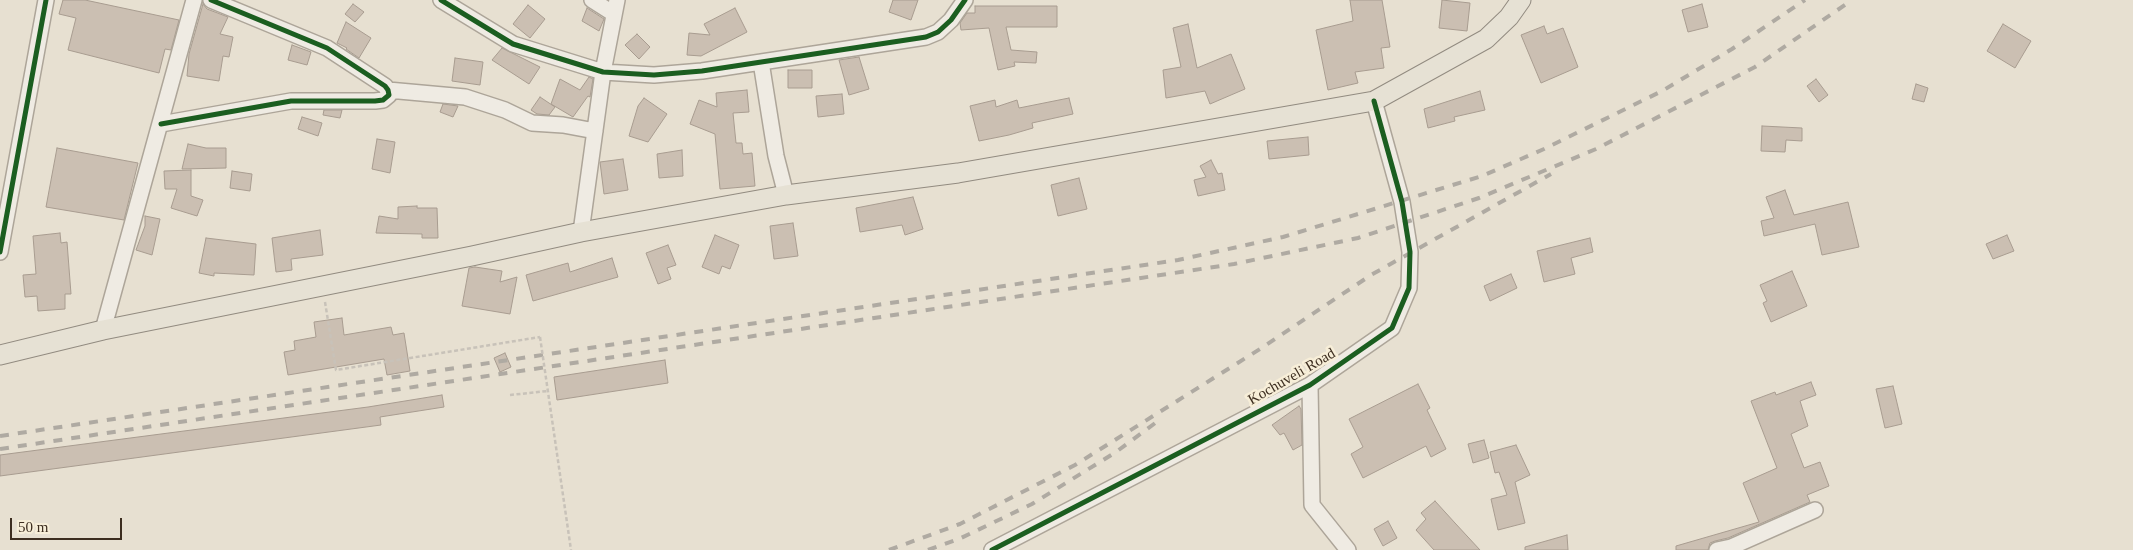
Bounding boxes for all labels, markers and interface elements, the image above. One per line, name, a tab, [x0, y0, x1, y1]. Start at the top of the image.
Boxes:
street label: Kochuveli Road	[1245, 345, 1339, 409]
scale bar	[12, 508, 125, 540]
text: 50 m	[18, 519, 48, 535]

